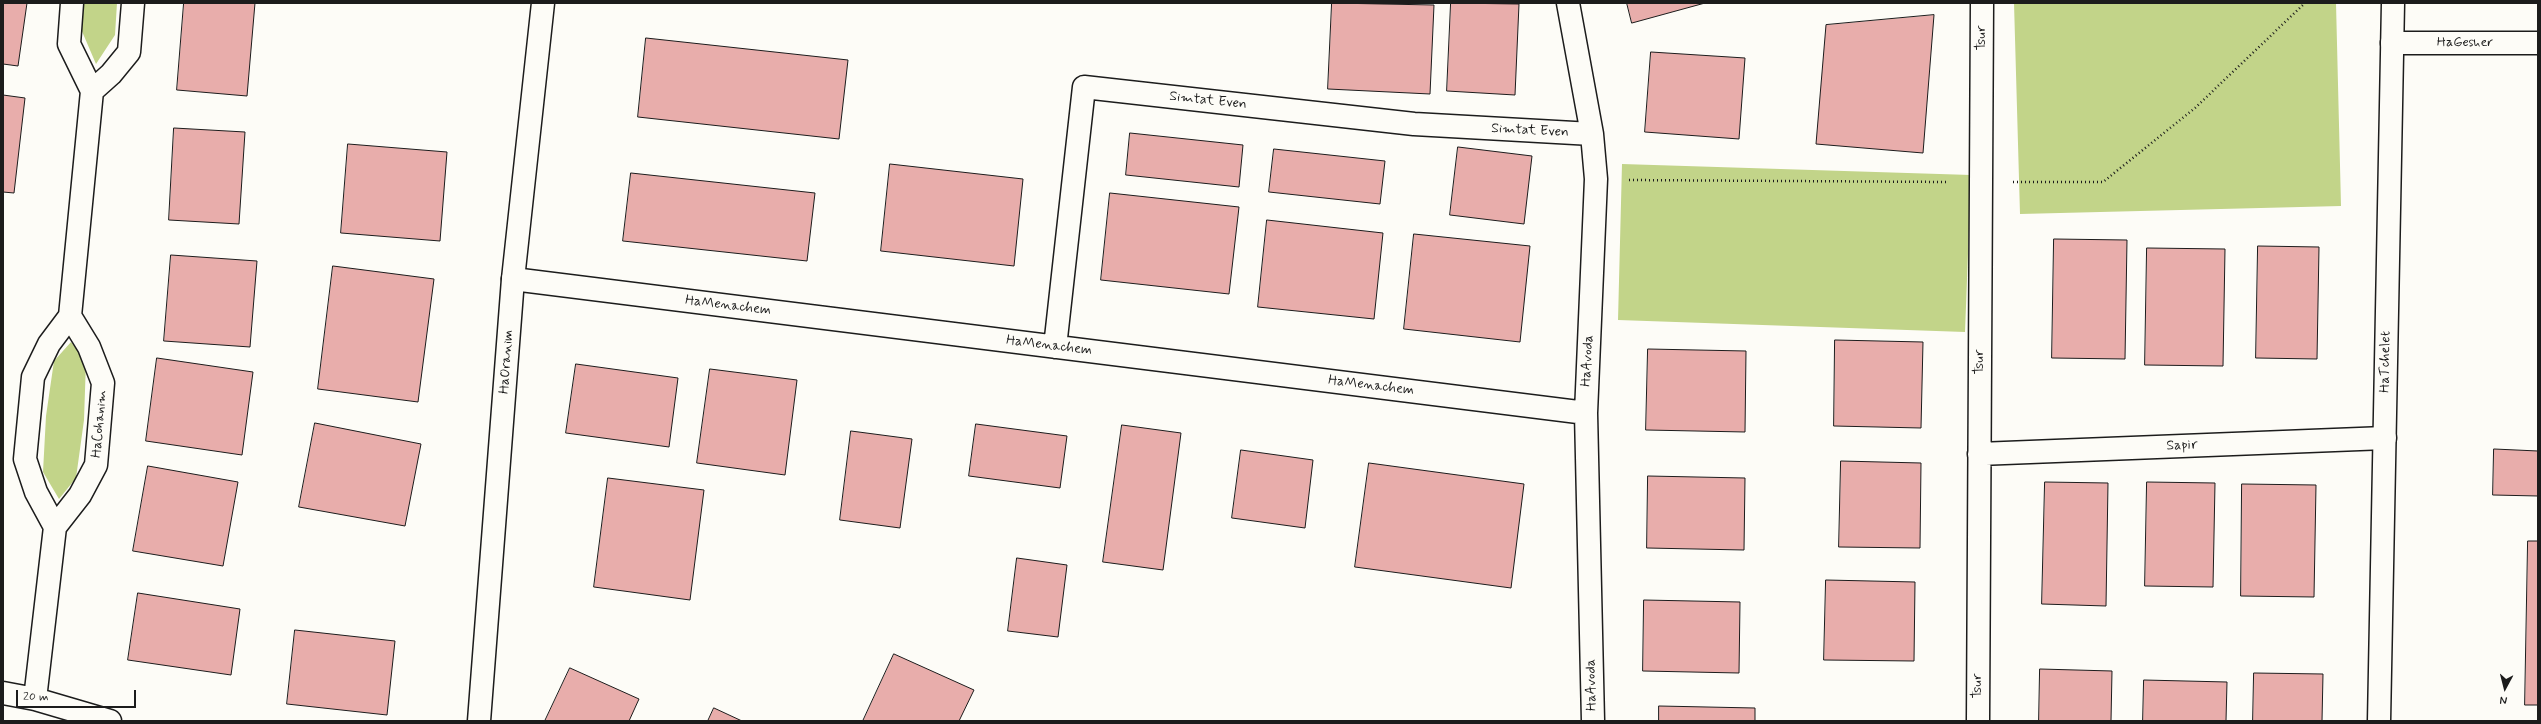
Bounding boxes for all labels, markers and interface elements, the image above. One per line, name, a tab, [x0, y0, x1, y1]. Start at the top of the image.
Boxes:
street label: Tsur	[1974, 25, 1990, 51]
street label: HaGesher	[2437, 35, 2493, 51]
street label: Simtat Even	[1168, 89, 1248, 113]
street label: Simtat Even	[1491, 121, 1569, 141]
street label: HaMenachem	[684, 292, 772, 320]
street label: HaOranim	[496, 329, 518, 395]
street label: HaTchelet	[2377, 331, 2395, 393]
street label: HaMenachem	[1005, 332, 1093, 360]
street label: HaAvoda	[1578, 335, 1598, 387]
street label: Tsur	[1972, 349, 1988, 375]
street label: HaMenachem	[1327, 372, 1415, 400]
street label: HaCohanim	[89, 389, 111, 459]
street label: Sapir	[2166, 437, 2198, 455]
street label: HaAvoda	[1583, 659, 1601, 711]
north arrow	[2485, 668, 2525, 708]
street label: Tsur	[1970, 673, 1986, 699]
scale bar	[18, 682, 138, 708]
text: 20 m	[23, 689, 49, 705]
text: N	[2499, 693, 2508, 707]

